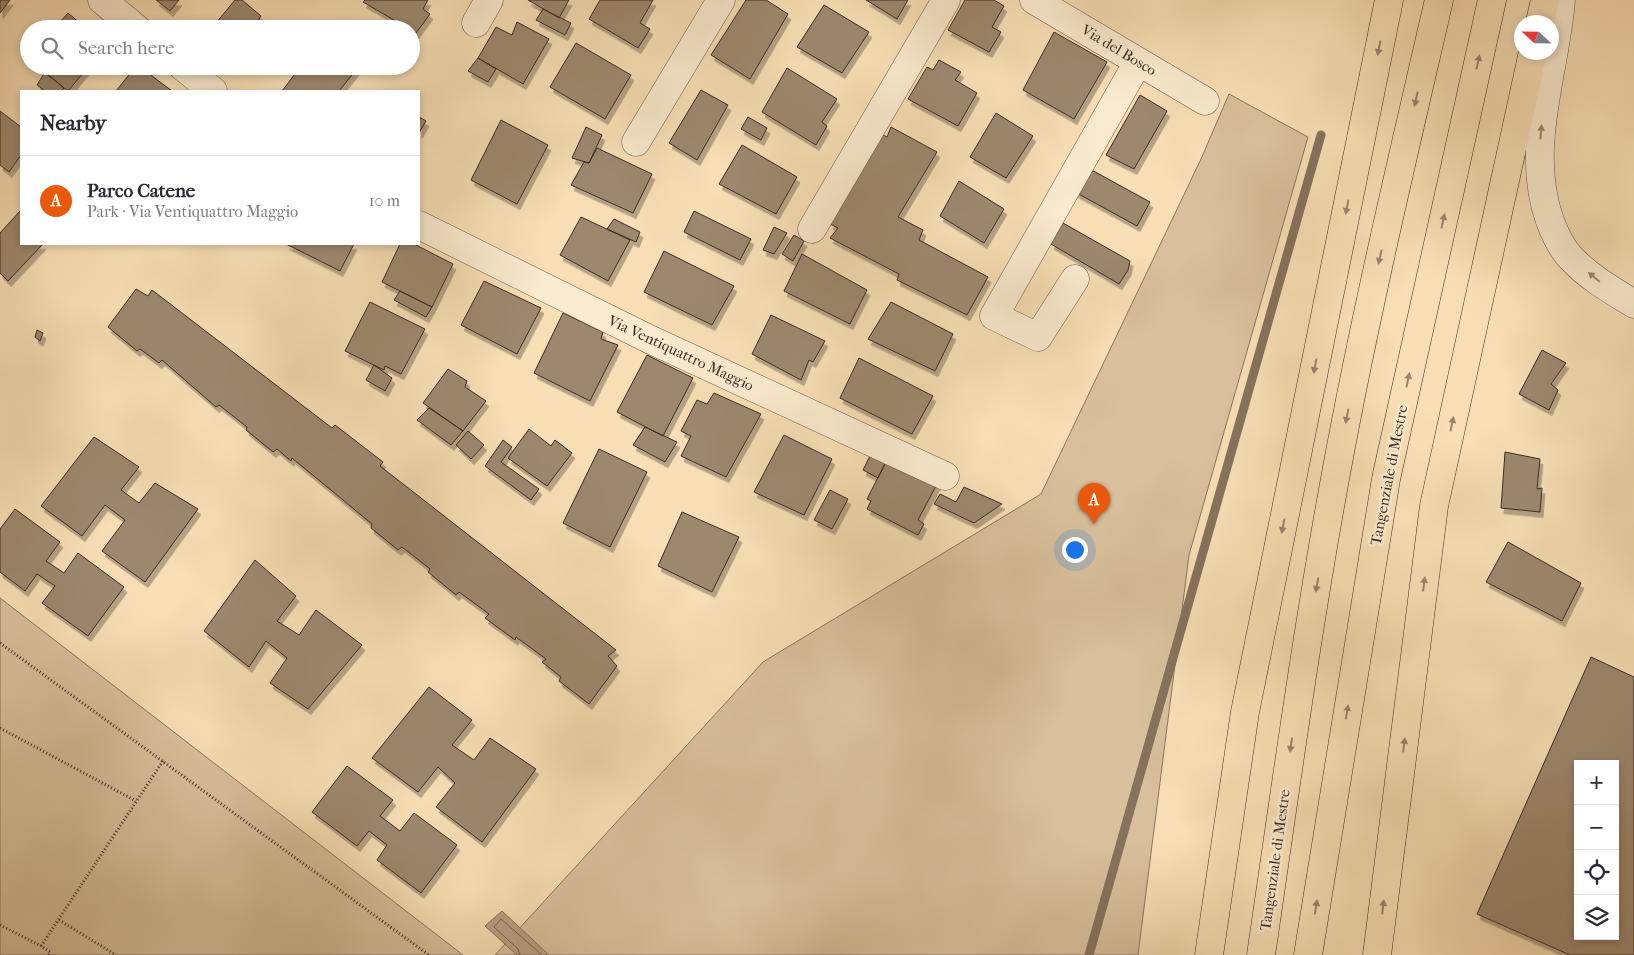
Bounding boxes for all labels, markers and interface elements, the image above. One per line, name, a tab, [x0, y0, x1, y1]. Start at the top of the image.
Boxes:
north arrow	[1514, 15, 1559, 60]
search box	[20, 20, 420, 75]
street label: Via del Bosco	[1077, 20, 1160, 80]
icon: search	[38, 34, 66, 62]
text: Search here	[78, 37, 174, 59]
one-way arrow	[1375, 40, 1383, 55]
one-way arrow	[1474, 55, 1482, 70]
one-way arrow	[1412, 91, 1420, 106]
text: Nearby	[40, 111, 106, 135]
one-way arrow	[1537, 124, 1545, 140]
text: Parco Catene	[87, 180, 195, 202]
text: A	[51, 191, 61, 210]
text: 10 m	[369, 191, 400, 210]
one-way arrow	[1343, 200, 1351, 216]
text: Park · Via Ventiquattro Maggio	[87, 202, 298, 221]
one-way arrow	[1439, 214, 1447, 229]
one-way arrow	[1376, 250, 1384, 265]
one-way arrow	[1587, 272, 1600, 283]
street label: Via Ventiquattro Maggio	[604, 311, 757, 395]
one-way arrow	[1311, 359, 1319, 374]
one-way arrow	[1404, 372, 1412, 387]
street label: Tangenziale di Mestre	[1367, 403, 1412, 547]
one-way arrow	[1343, 409, 1351, 424]
one-way arrow	[1448, 417, 1456, 432]
pin: A	[1078, 483, 1110, 524]
one-way arrow	[1278, 518, 1286, 534]
your location	[1062, 537, 1088, 563]
one-way arrow	[1421, 576, 1429, 592]
one-way arrow	[1313, 577, 1321, 593]
one-way arrow	[1344, 703, 1352, 719]
one-way arrow	[1400, 737, 1408, 753]
one-way arrow	[1287, 738, 1295, 754]
map controls	[1574, 760, 1619, 940]
button: +	[1574, 760, 1619, 805]
street label: Tangenziale di Mestre	[1256, 788, 1294, 932]
button: −	[1574, 805, 1619, 850]
button: locate	[1574, 850, 1619, 895]
button: layers	[1574, 895, 1619, 940]
one-way arrow	[1379, 898, 1387, 914]
one-way arrow	[1312, 899, 1320, 915]

